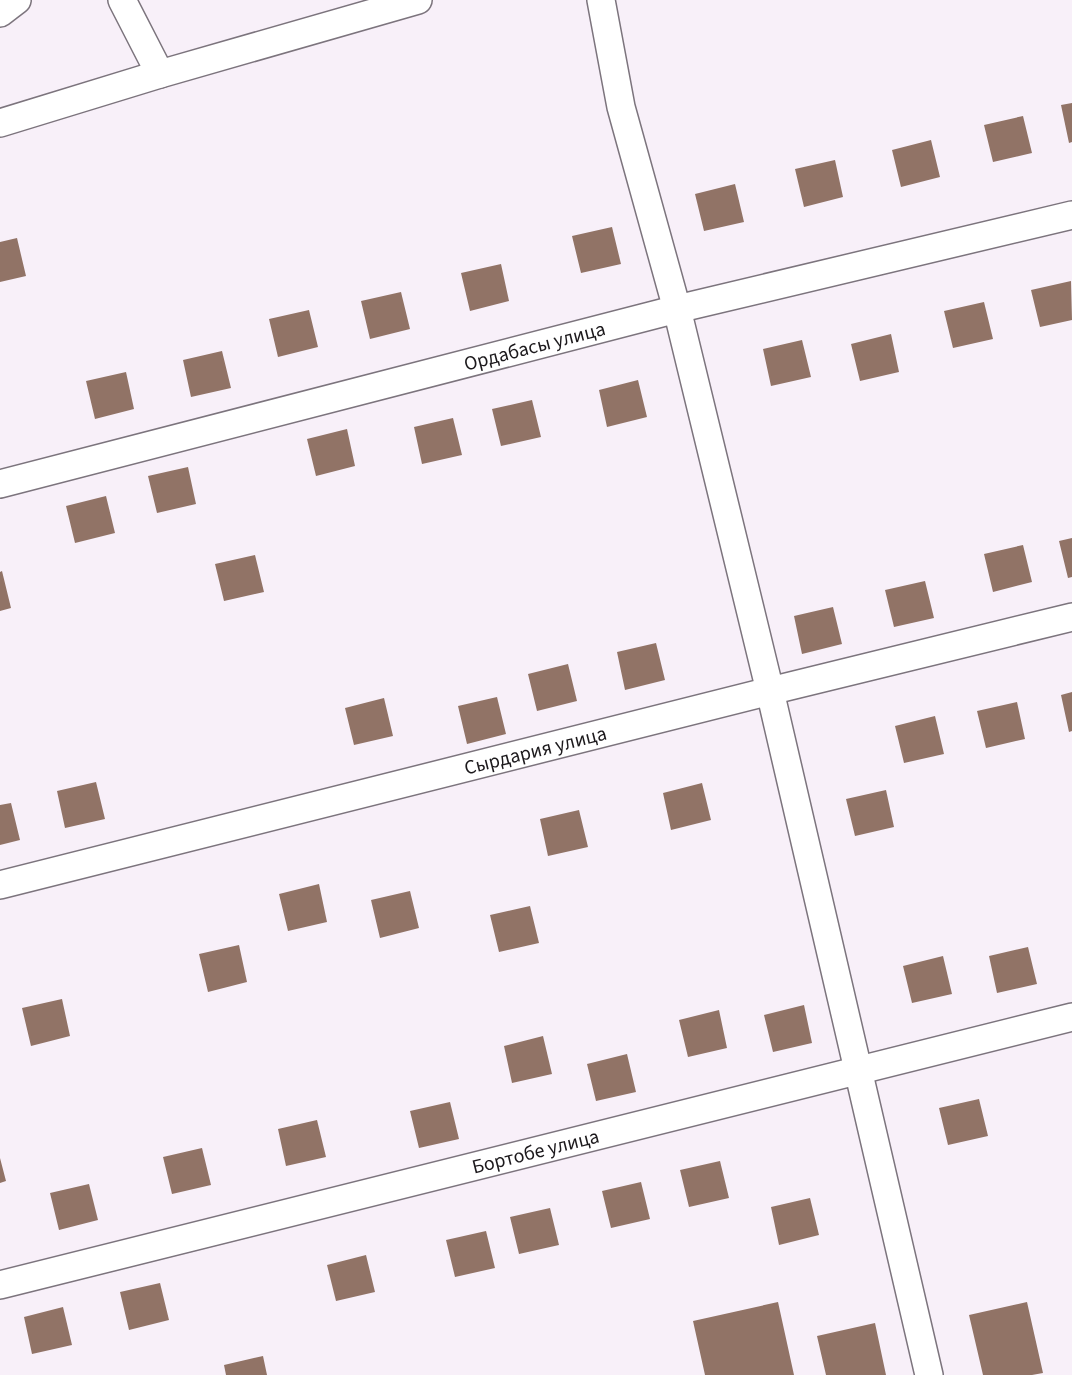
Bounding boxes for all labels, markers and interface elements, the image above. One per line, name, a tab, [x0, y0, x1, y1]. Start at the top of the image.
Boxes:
street label: Ордабасы улица	[461, 315, 608, 379]
street label: Сырдария улица	[461, 720, 610, 783]
street label: Бортобе улица	[469, 1123, 602, 1181]

